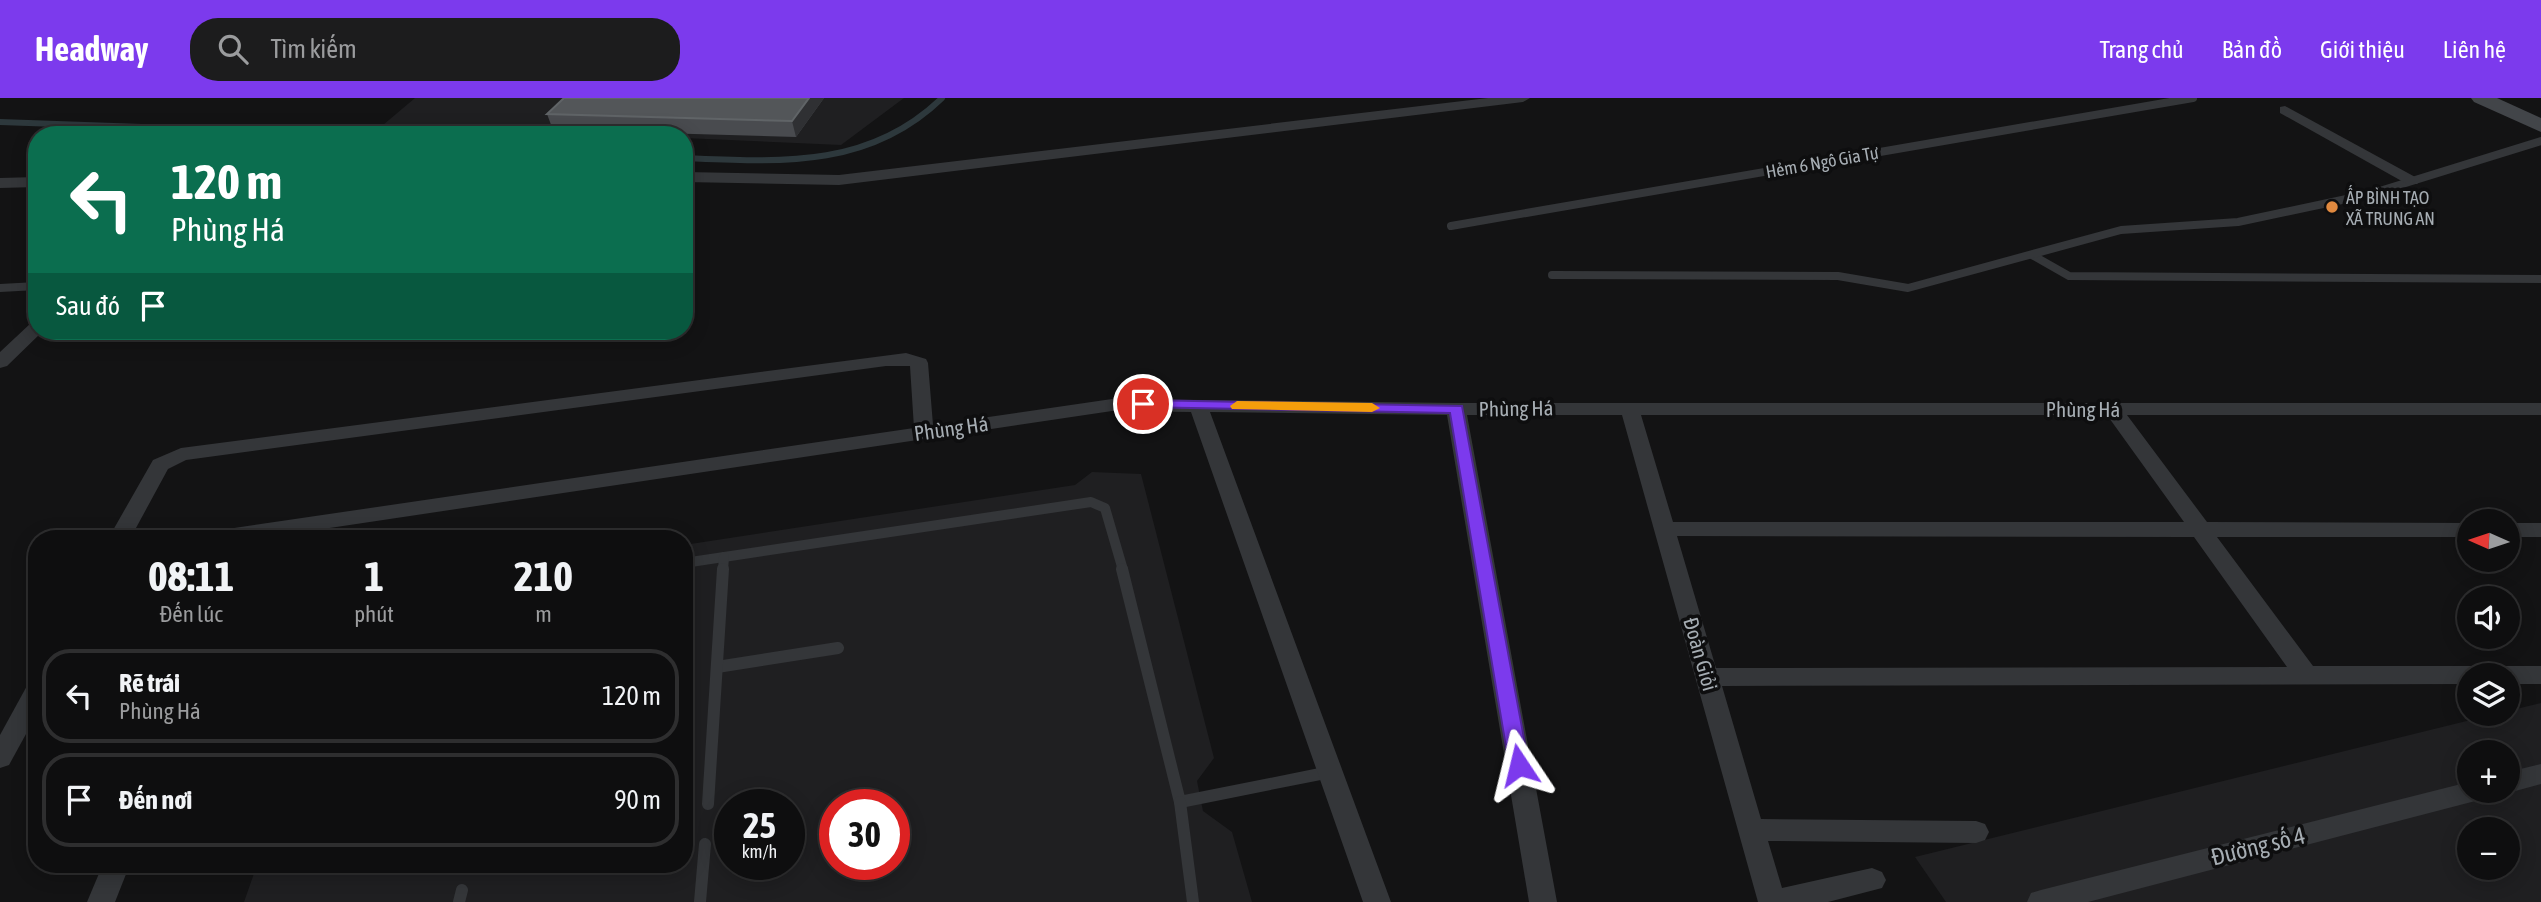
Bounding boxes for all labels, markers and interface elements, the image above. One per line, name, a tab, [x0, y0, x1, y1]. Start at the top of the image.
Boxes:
search box	[190, 18, 680, 81]
text: Headway	[35, 30, 148, 68]
icon: search	[214, 30, 252, 68]
text: Tìm kiếm	[270, 34, 357, 64]
text: Trang chủ	[2099, 36, 2184, 63]
text: Bản đồ	[2222, 36, 2282, 63]
text: Giới thiệu	[2320, 36, 2405, 63]
text: Liên hệ	[2443, 36, 2506, 63]
street label: Hẻm 6 Ngô Gia Tự	[1764, 142, 1880, 182]
text: 120 m	[171, 153, 282, 209]
icon: left	[56, 154, 147, 245]
place label: ẤP BÌNH TẠO XÃ TRUNG AN	[2346, 185, 2435, 229]
marker: ẤP BÌNH TẠO XÃ TRUNG AN	[2324, 199, 2340, 215]
text: Phùng Há	[171, 211, 285, 248]
icon: arrive	[134, 287, 172, 325]
text: Sau đó	[56, 291, 120, 321]
pin	[1113, 374, 1173, 434]
icon: arrive	[1124, 385, 1162, 423]
street label: Phùng Há	[1478, 395, 1554, 421]
street label: Phùng Há	[2046, 397, 2120, 421]
street label: Phùng Há	[912, 411, 990, 445]
north arrow	[2457, 509, 2520, 572]
map controls	[2457, 509, 2520, 880]
text: 08:11	[148, 552, 234, 600]
text: 1	[364, 552, 384, 600]
text: 210	[514, 552, 573, 600]
button: sound	[2457, 586, 2520, 649]
text: Đến lúc	[159, 601, 223, 627]
text: phút	[354, 601, 394, 627]
text: m	[535, 601, 552, 627]
street label: Đoàn Giỏi	[1679, 615, 1723, 693]
button: layers	[2457, 663, 2520, 726]
text: Rẽ trái	[119, 668, 180, 698]
icon: left	[60, 677, 98, 715]
text: 120 m	[602, 681, 661, 711]
text: Phùng Há	[119, 698, 201, 724]
position arrow	[1482, 728, 1556, 802]
button: +	[2457, 740, 2520, 803]
icon: arrive	[60, 781, 98, 819]
text: Đến nơi	[119, 785, 192, 815]
text: 90 m	[614, 785, 661, 815]
speed limit sign: 30	[819, 789, 910, 880]
text: 25	[743, 805, 776, 845]
button: −	[2457, 817, 2520, 880]
street label: Đường số 4	[2208, 821, 2308, 871]
text: km/h	[742, 841, 777, 862]

